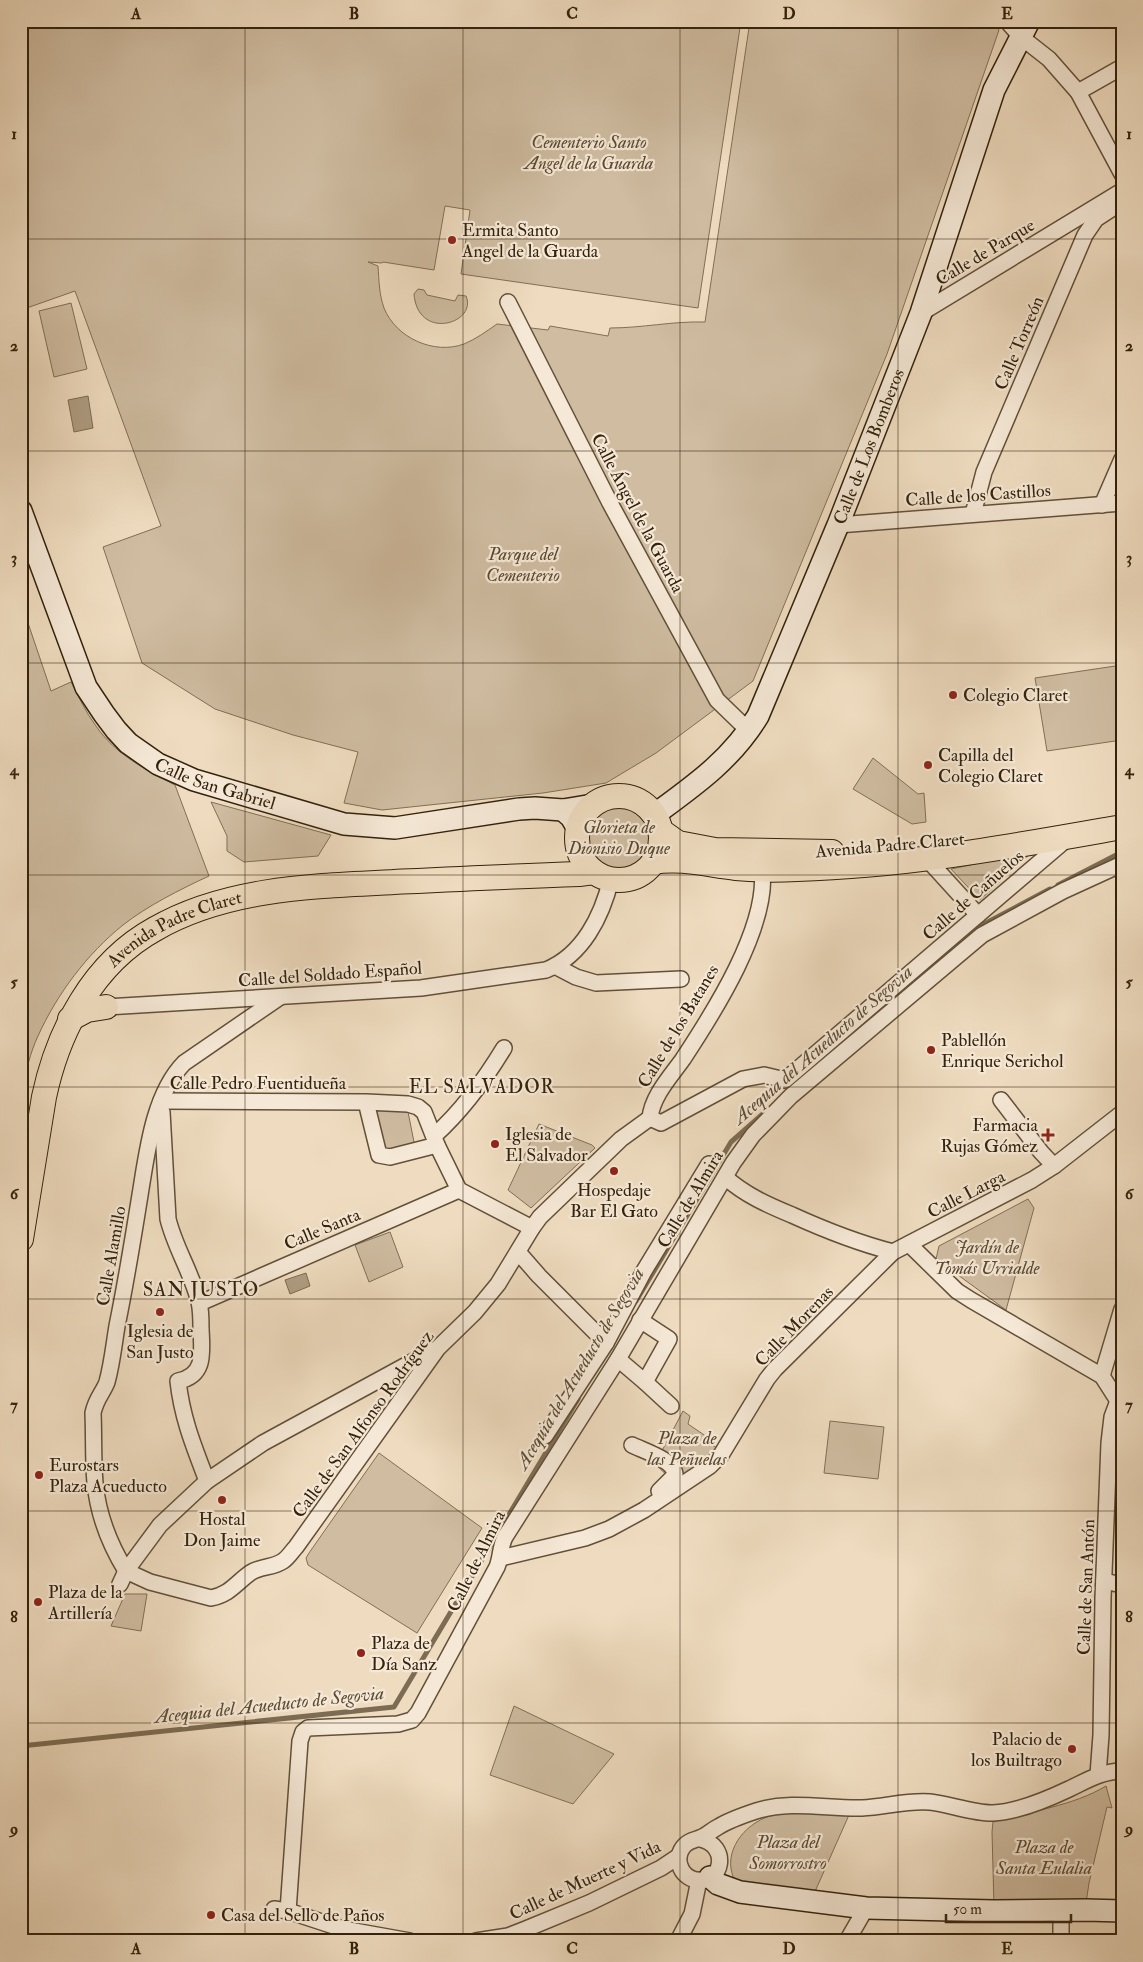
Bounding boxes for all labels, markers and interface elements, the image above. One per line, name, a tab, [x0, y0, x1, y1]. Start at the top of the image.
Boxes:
text: A	[130, 4, 142, 24]
text: B	[349, 4, 359, 24]
text: C	[566, 4, 578, 24]
text: D	[782, 4, 796, 24]
text: E	[1001, 4, 1013, 24]
text: 1	[11, 124, 17, 144]
text: 1	[1126, 124, 1132, 144]
park label: Cementerio Santo Angel de la Guarda	[523, 131, 653, 175]
street label: Calle de Parque	[932, 214, 1039, 291]
place label: Ermita Santo Angel de la Guarda	[461, 219, 599, 263]
marker: Ermita Santo Angel de la Guarda	[446, 234, 458, 246]
street label: Calle Torreón	[989, 293, 1049, 393]
text: 2	[10, 336, 18, 356]
text: 2	[1125, 336, 1133, 356]
street label: Calle de Los Bomberos	[828, 366, 910, 528]
street label: Calle Ángel de la Guarda	[586, 430, 690, 597]
street label: Calle de los Castillos	[905, 479, 1051, 512]
park label: Parque del Cementerio	[486, 543, 560, 587]
text: 3	[11, 548, 17, 568]
text: 3	[1126, 548, 1132, 568]
place label: Colegio Claret	[963, 684, 1068, 707]
marker: Colegio Claret	[947, 689, 959, 701]
place label: Capilla del Colegio Claret	[938, 744, 1043, 788]
street label: Calle San Gabriel	[151, 753, 278, 815]
marker: Capilla del Colegio Claret	[922, 759, 934, 771]
text: 4	[9, 760, 20, 780]
text: 4	[1124, 760, 1135, 780]
park label: Glorieta de Dionisio Duque	[567, 816, 671, 860]
street label: Avenida Padre Claret	[813, 828, 966, 864]
street label: Calle de Cañuelos	[918, 845, 1029, 946]
street label: Avenida Padre Claret	[101, 886, 244, 973]
street label: Calle del Soldado Español	[237, 957, 423, 992]
street label: Calle de los Batanes	[633, 960, 724, 1092]
water label: Acequia del Acueducto de Segovia	[726, 960, 918, 1131]
text: 5	[10, 972, 18, 992]
text: 5	[1125, 972, 1133, 992]
place label: Pablellón Enrique Serichol	[941, 1029, 1064, 1073]
marker: Pablellón Enrique Serichol	[925, 1044, 937, 1056]
street label: Calle Pedro Fuentidueña	[170, 1072, 347, 1095]
district label: EL SALVADOR	[409, 1075, 555, 1099]
place label: Farmacia Rujas Gómez	[941, 1114, 1039, 1158]
place label: Iglesia de El Salvador	[505, 1123, 588, 1167]
marker: Farmacia Rujas Gómez	[1042, 1129, 1054, 1141]
marker: Iglesia de El Salvador	[489, 1138, 501, 1150]
street label: Calle de Almira	[652, 1146, 729, 1252]
marker: Hospedaje Bar El Gato	[608, 1165, 620, 1177]
street label: Calle Larga	[923, 1165, 1010, 1224]
place label: Hospedaje Bar El Gato	[570, 1179, 658, 1223]
text: 6	[10, 1184, 20, 1204]
text: 6	[1125, 1184, 1135, 1204]
street label: Calle Santa	[281, 1203, 364, 1256]
street label: Calle Alamillo	[91, 1204, 132, 1308]
park label: Jardín de Tomás Urrialde	[934, 1236, 1041, 1280]
water label: Acequia del Acueducto de Segovia	[509, 1263, 650, 1475]
district label: SAN JUSTO	[143, 1278, 259, 1302]
street label: Calle Morenas	[750, 1281, 839, 1372]
marker: Iglesia de San Justo	[154, 1306, 166, 1318]
place label: Iglesia de San Justo	[126, 1320, 194, 1364]
street label: Calle de San Alfonso Rodríguez	[288, 1326, 439, 1523]
text: 7	[10, 1395, 18, 1415]
text: 7	[1125, 1395, 1133, 1415]
park label: Plaza de las Peñuelas	[647, 1427, 728, 1471]
place label: Eurostars Plaza Acueducto	[49, 1454, 167, 1498]
marker: Eurostars Plaza Acueducto	[33, 1469, 45, 1481]
marker: Hostal Don Jaime	[216, 1494, 228, 1506]
street label: Calle de Almira	[442, 1506, 511, 1616]
place label: Hostal Don Jaime	[184, 1508, 261, 1552]
street label: Calle de San Antón	[1073, 1519, 1100, 1655]
place label: Plaza de la Artillería	[47, 1581, 123, 1625]
marker: Plaza de la Artillería	[32, 1596, 44, 1608]
text: 8	[10, 1607, 18, 1627]
text: 8	[1125, 1607, 1133, 1627]
place label: Plaza de Día Sanz	[371, 1632, 437, 1676]
marker: Plaza de Día Sanz	[355, 1647, 367, 1659]
water label: Acequia del Acueducto de Segovia	[151, 1681, 385, 1729]
place label: Palacio de los Builtrago	[971, 1728, 1062, 1772]
marker: Palacio de los Builtrago	[1066, 1743, 1078, 1755]
text: 9	[8, 1819, 18, 1839]
text: 9	[1123, 1819, 1133, 1839]
park label: Plaza del Somorrostro	[748, 1831, 827, 1875]
street label: Calle de Muerte y Vida	[506, 1835, 665, 1926]
park label: Plaza de Santa Eulalia	[995, 1836, 1092, 1880]
scale bar	[946, 1892, 1070, 1924]
text: 50 m	[953, 1900, 982, 1919]
place label: Casa del Sello de Paños	[221, 1904, 385, 1927]
marker: Casa del Sello de Paños	[205, 1909, 217, 1921]
text: A	[130, 1939, 142, 1959]
text: B	[349, 1939, 359, 1959]
text: C	[566, 1939, 578, 1959]
text: D	[782, 1939, 796, 1959]
text: E	[1001, 1939, 1013, 1959]

